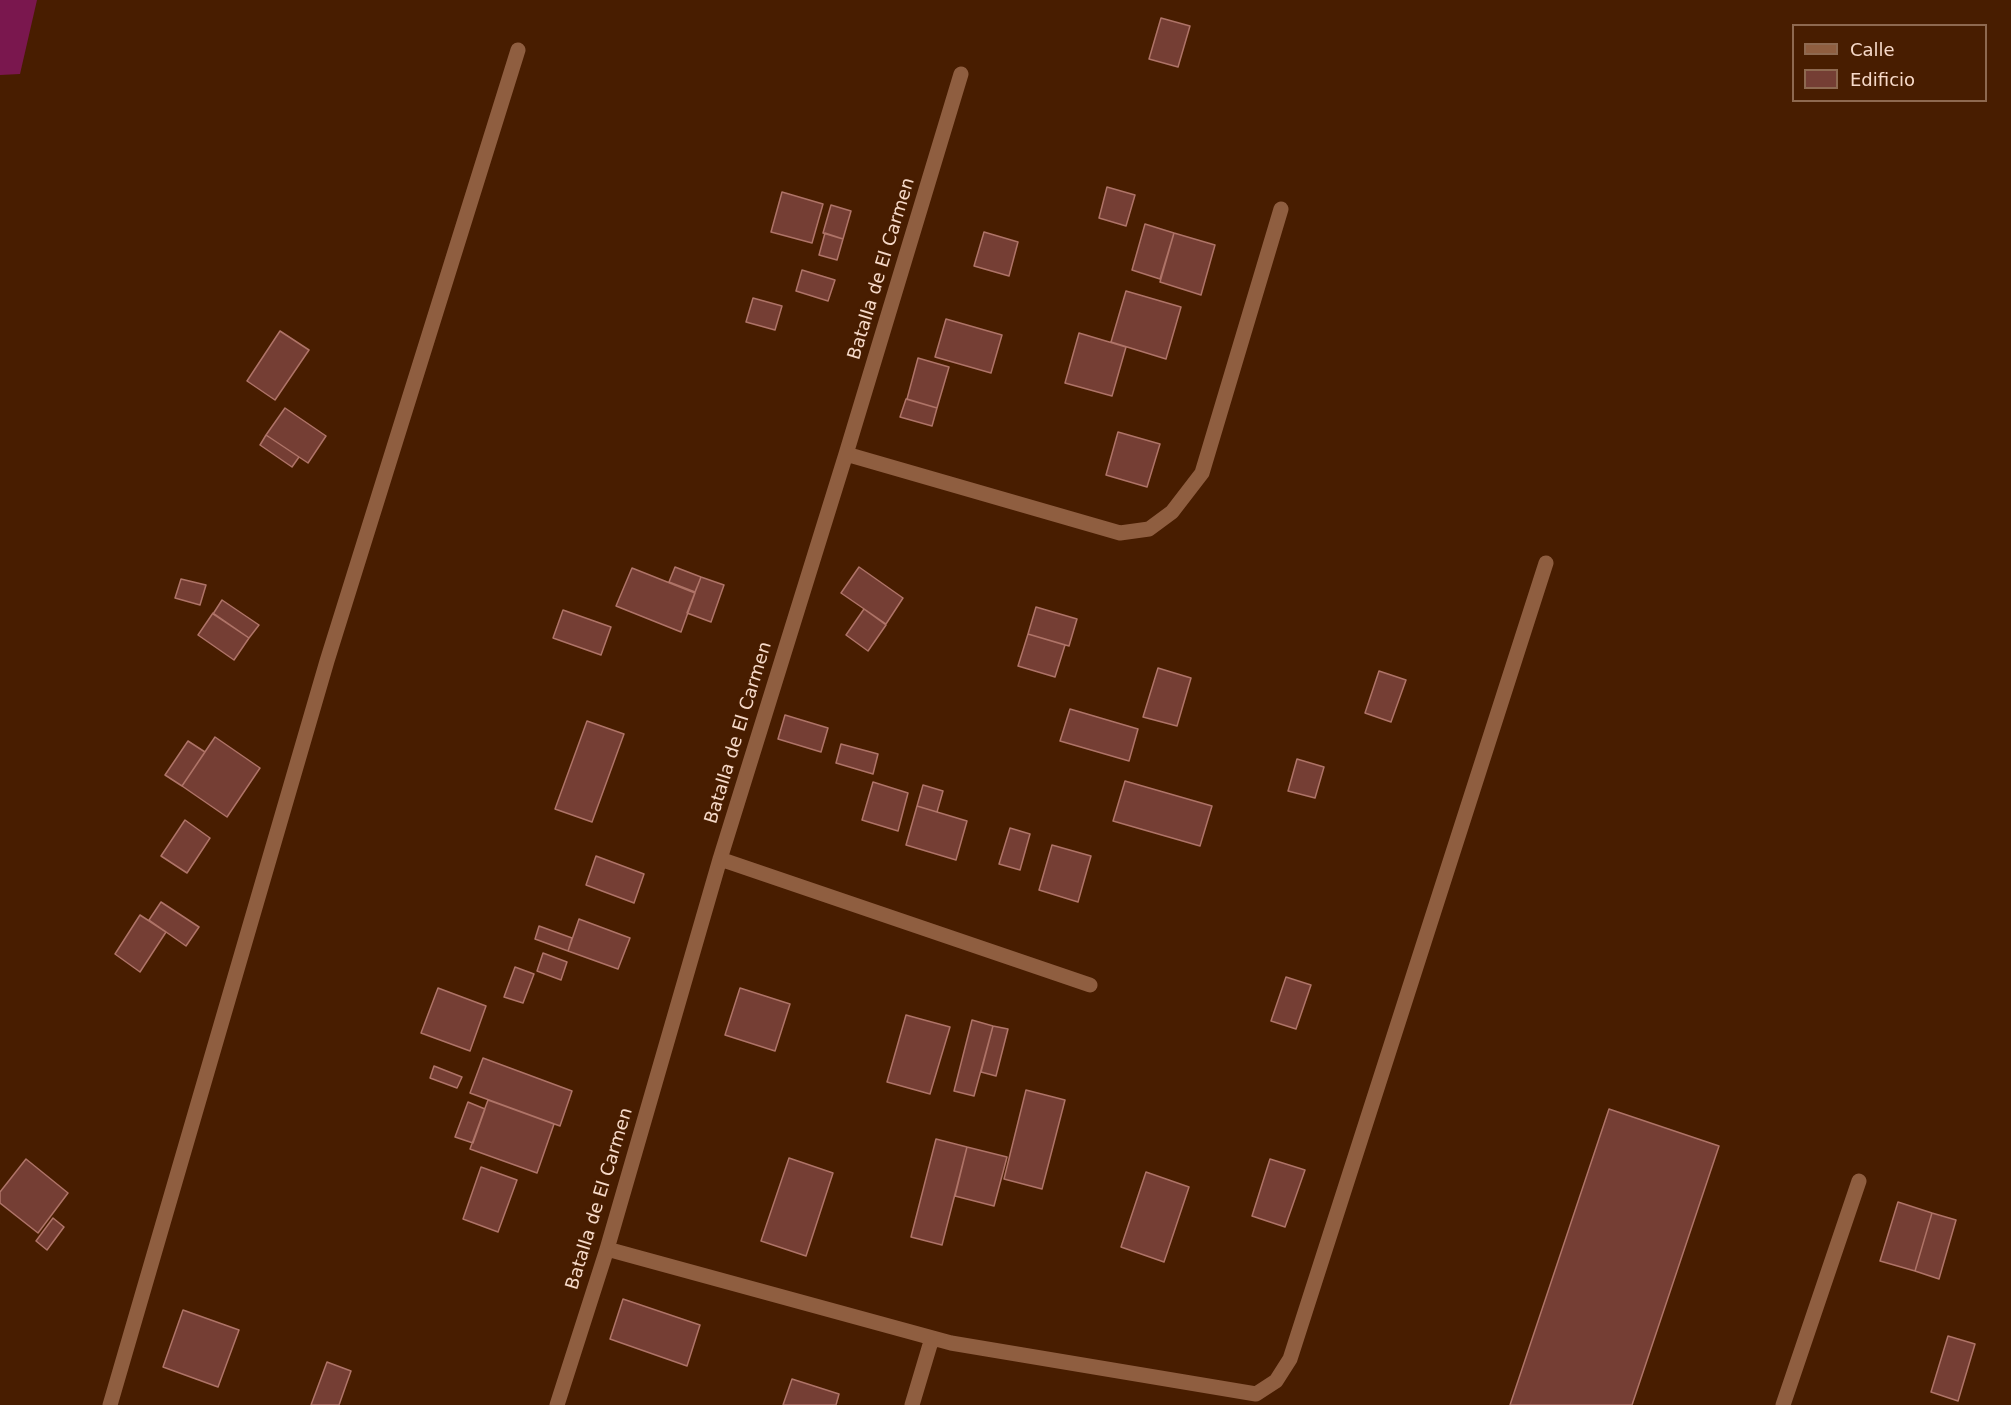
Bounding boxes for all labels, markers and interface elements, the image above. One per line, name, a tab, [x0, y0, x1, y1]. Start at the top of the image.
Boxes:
legend	[1792, 24, 1987, 102]
text: Calle	[1850, 39, 1895, 60]
text: Edificio	[1850, 69, 1915, 90]
street label: Batalla de El Carmen	[844, 175, 920, 363]
street label: Batalla de El Carmen	[701, 639, 777, 827]
street label: Batalla de El Carmen	[562, 1105, 638, 1293]

